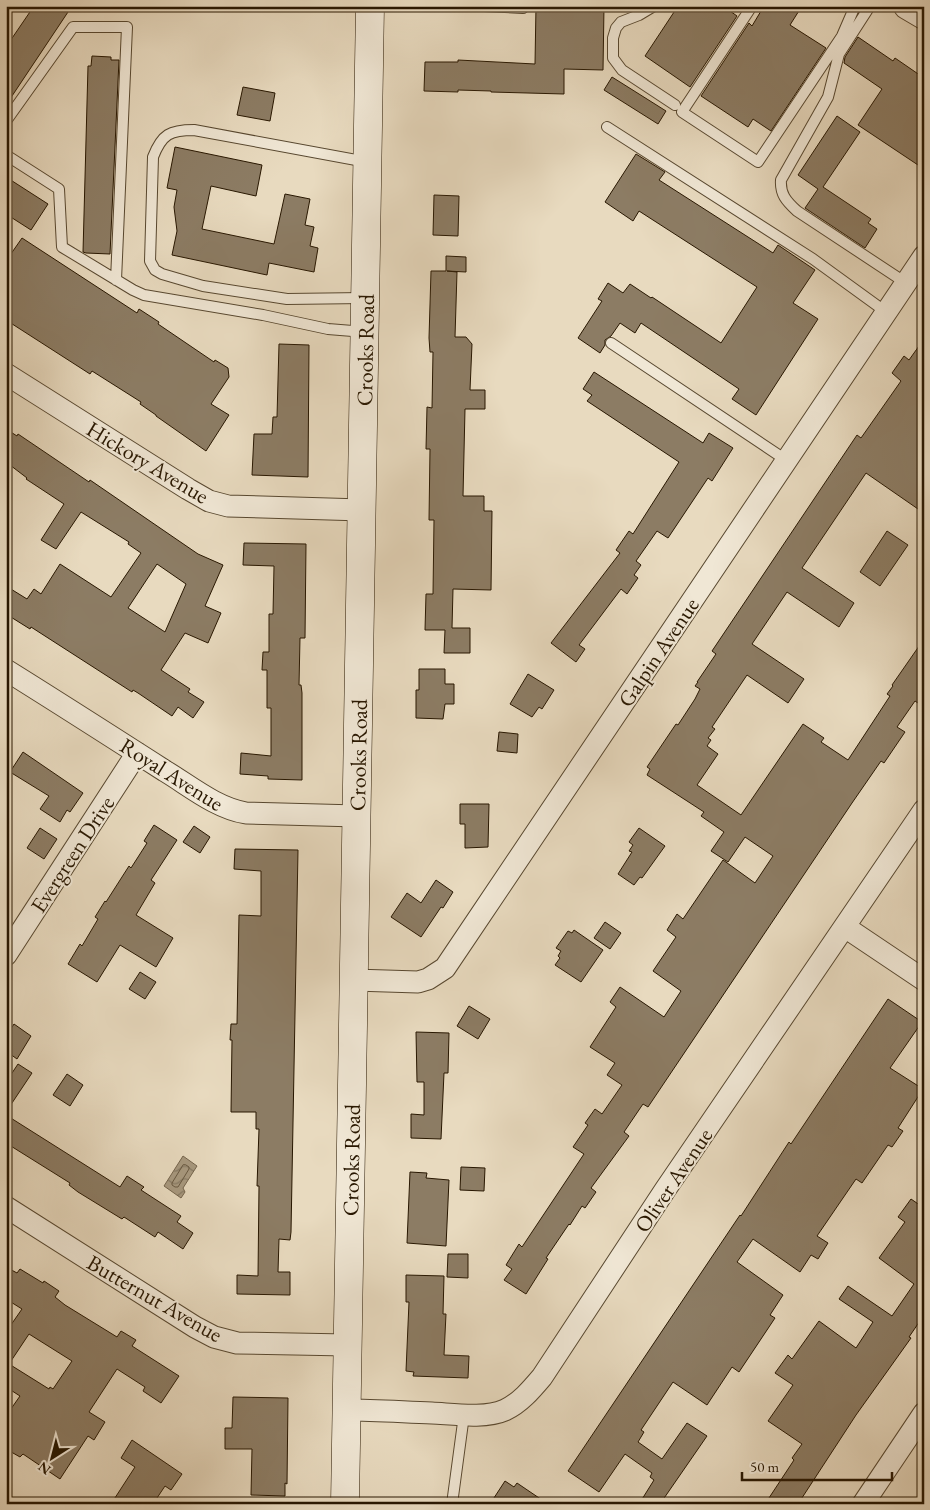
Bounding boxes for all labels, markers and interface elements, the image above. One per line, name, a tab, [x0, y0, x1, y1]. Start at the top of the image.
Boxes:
street label: Crooks Road	[350, 293, 381, 406]
street label: Hickory Avenue	[81, 414, 215, 511]
street label: Galpin Avenue	[611, 592, 706, 713]
street label: Crooks Road	[343, 698, 374, 811]
street label: Royal Avenue	[114, 731, 229, 818]
street label: Evergreen Drive	[24, 790, 121, 918]
street label: Crooks Road	[336, 1103, 367, 1216]
street label: Oliver Avenue	[628, 1122, 719, 1238]
street label: Butternut Avenue	[82, 1248, 228, 1349]
north arrow	[28, 1432, 78, 1482]
scale bar	[742, 1450, 892, 1482]
text: 50 m	[750, 1457, 779, 1476]
text: N	[34, 1458, 54, 1479]

